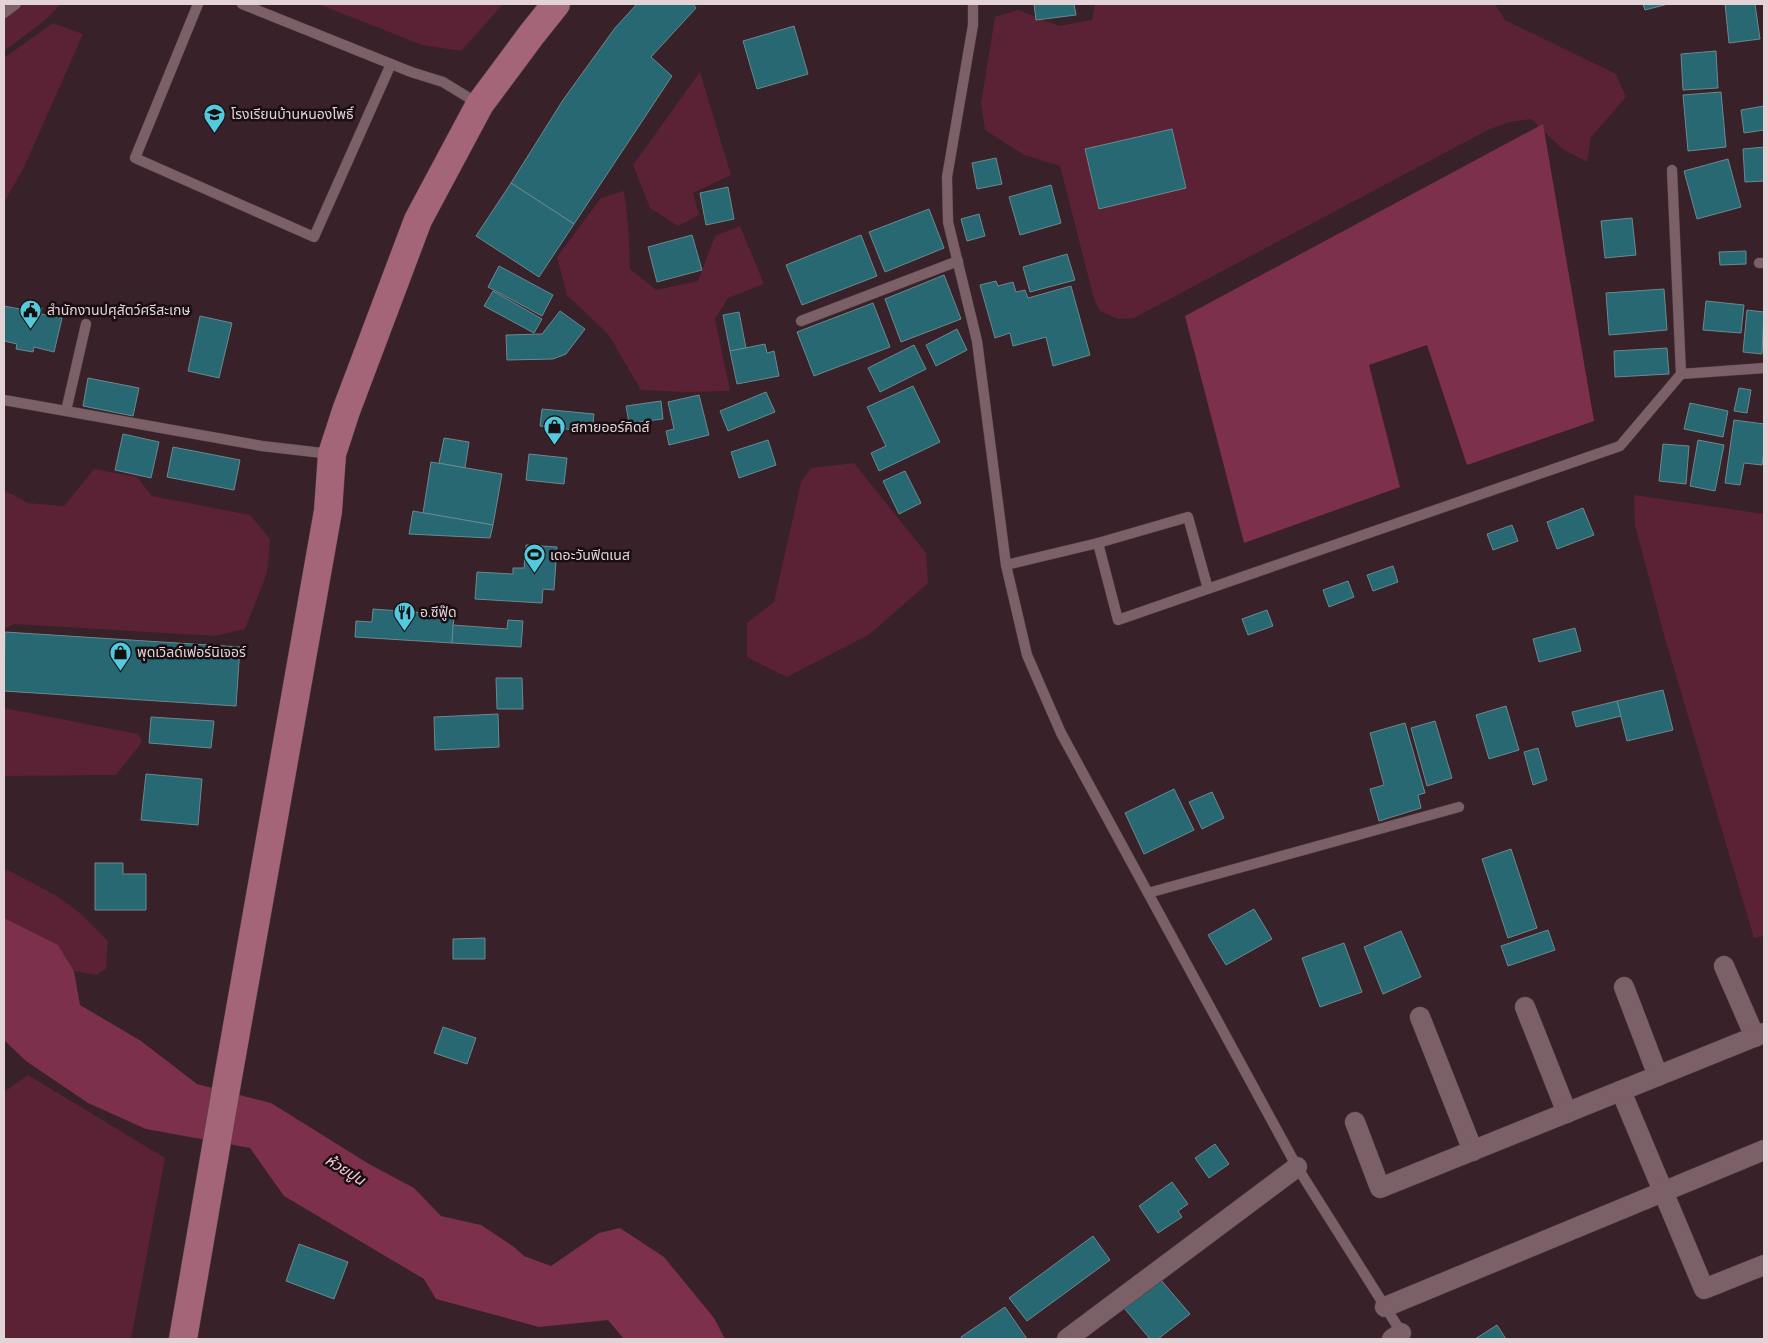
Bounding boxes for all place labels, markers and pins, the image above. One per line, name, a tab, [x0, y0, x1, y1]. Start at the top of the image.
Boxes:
school or university icon: โรงเรียนบ้านหนองโพธิ์	[203, 102, 227, 133]
place label: โรงเรียนบ้านหนองโพธิ์	[231, 106, 354, 122]
public building icon: สำนักงานปศุสัตว์ศรีสะเกษ	[19, 298, 43, 329]
place label: สำนักงานปศุสัตว์ศรีสะเกษ	[47, 302, 190, 319]
shop icon: สกายออร์คิดส์	[543, 415, 567, 446]
place label: สกายออร์คิดส์	[571, 419, 650, 435]
sports icon: เดอะวันฟิตเนส	[522, 543, 546, 574]
place label: เดอะวันฟิตเนส	[550, 547, 630, 563]
restaurant icon: อ.ซีฟู๊ด	[392, 600, 416, 631]
place label: อ.ซีฟู๊ด	[420, 604, 457, 621]
shop icon: พุดเวิลด์เฟอร์นิเจอร์	[109, 640, 133, 671]
place label: พุดเวิลด์เฟอร์นิเจอร์	[137, 644, 246, 661]

